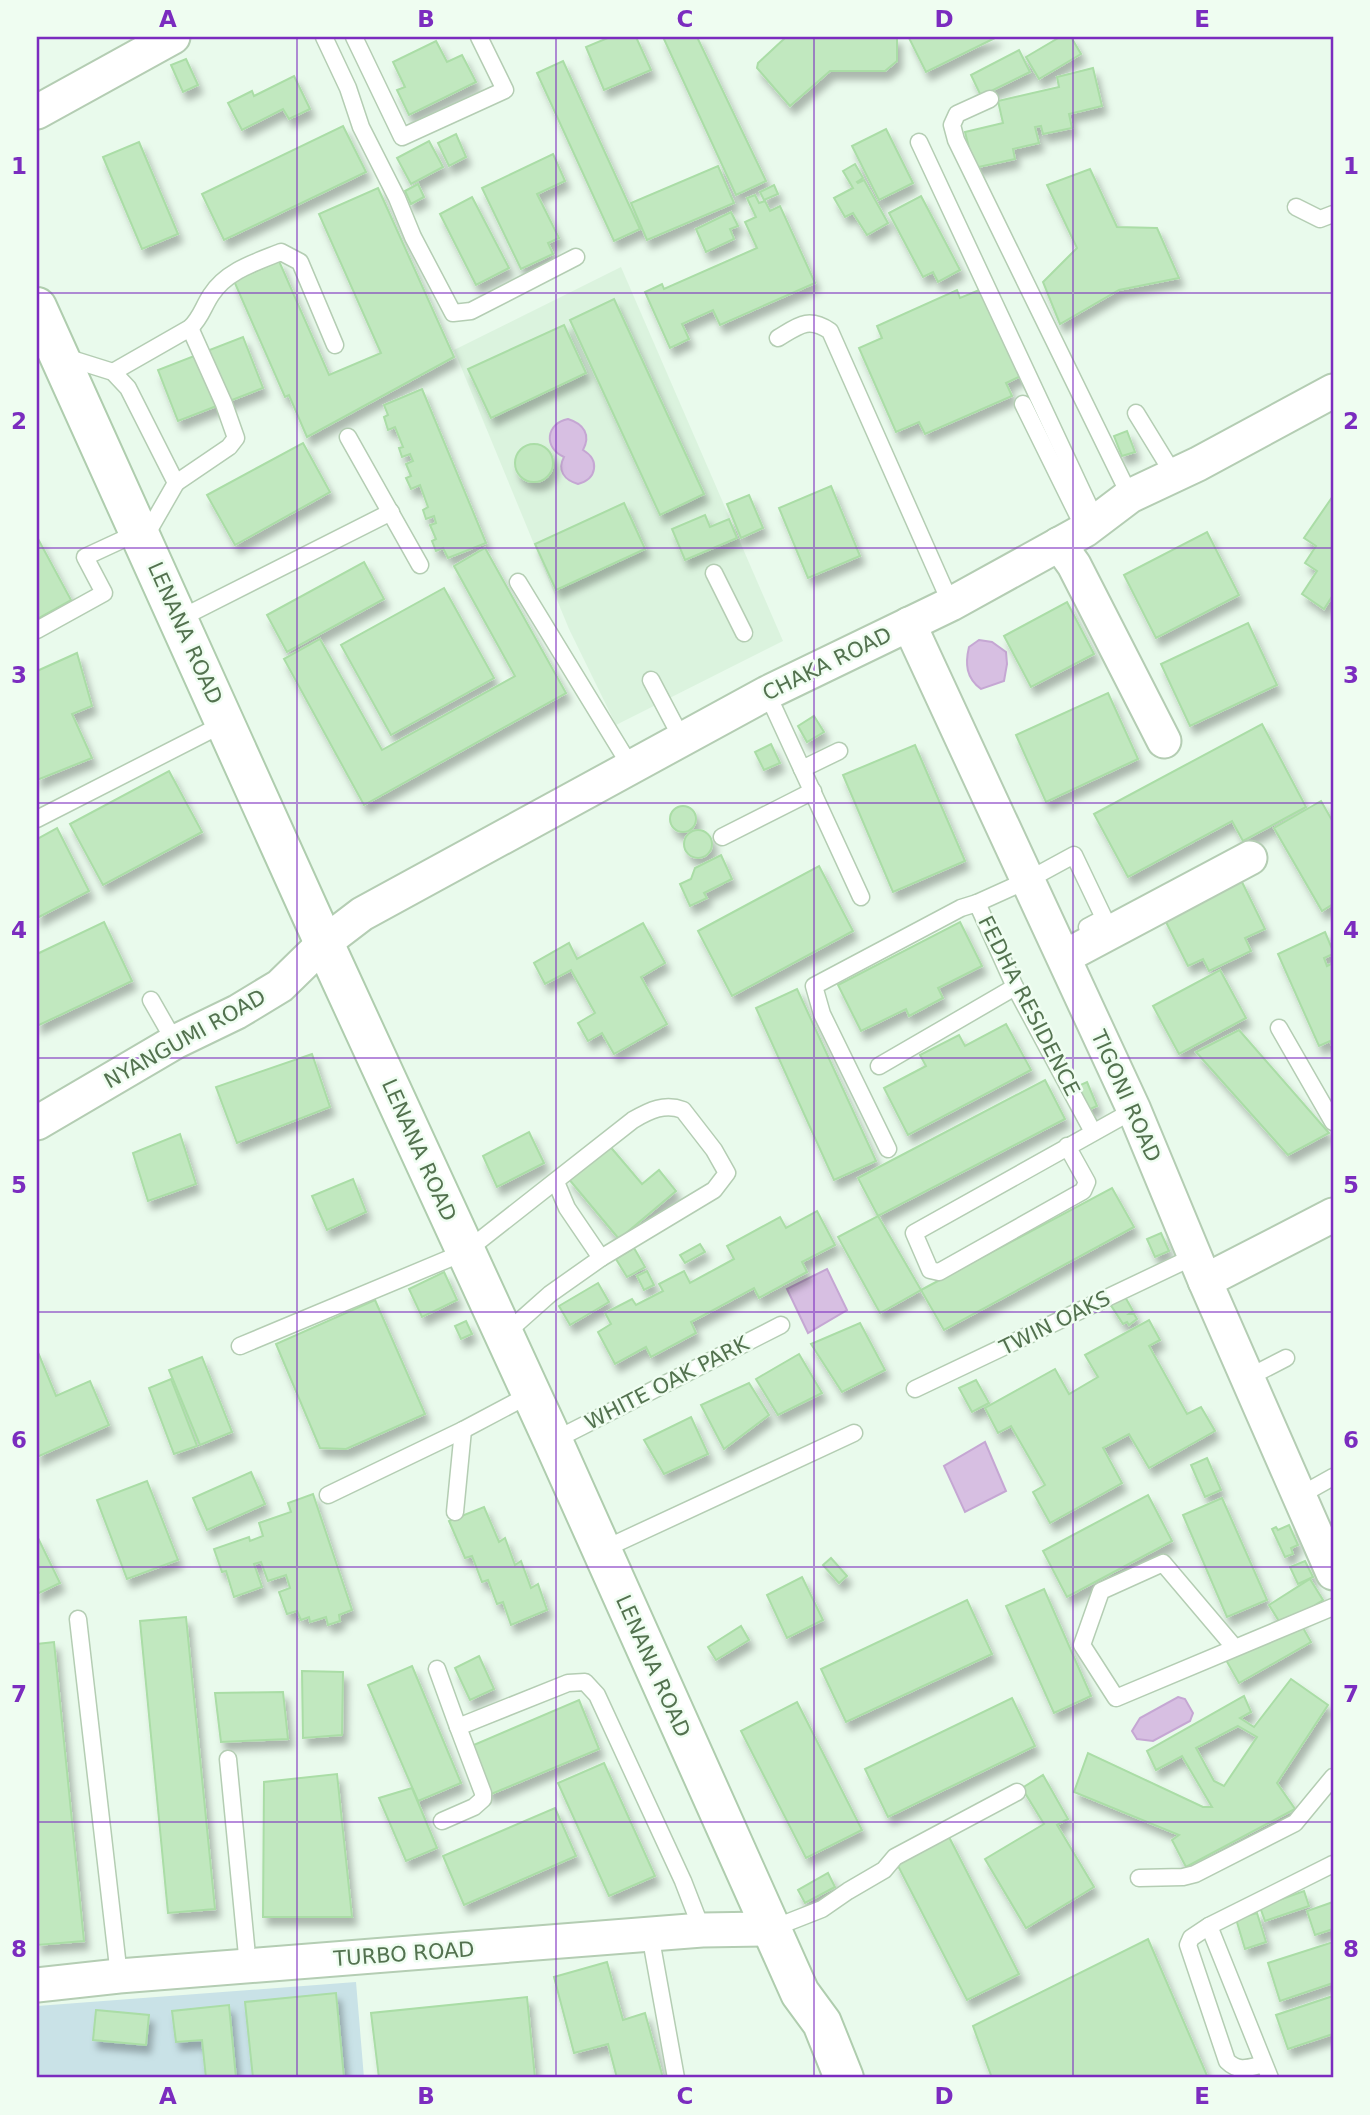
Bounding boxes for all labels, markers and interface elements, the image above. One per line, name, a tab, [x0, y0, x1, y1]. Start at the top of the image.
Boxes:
text: A	[159, 6, 177, 32]
text: B	[417, 6, 435, 32]
text: C	[677, 6, 693, 32]
text: D	[934, 6, 954, 32]
text: E	[1194, 6, 1210, 32]
text: 1	[11, 153, 27, 179]
text: 1	[1343, 153, 1359, 179]
text: 2	[11, 408, 27, 434]
text: 2	[1343, 408, 1359, 434]
street label: LENANA ROAD	[143, 558, 227, 708]
street label: CHAKA ROAD	[759, 622, 895, 706]
text: 3	[11, 662, 27, 688]
text: 3	[1343, 662, 1359, 688]
street label: FEDHA RESIDENCE	[973, 912, 1085, 1100]
text: 4	[11, 917, 27, 943]
text: 4	[1343, 917, 1359, 943]
street label: NYANGUMI ROAD	[100, 985, 270, 1093]
street label: TIGONI ROAD	[1086, 1025, 1166, 1166]
street label: LENANA ROAD	[377, 1075, 461, 1225]
text: 5	[11, 1172, 27, 1198]
text: 5	[1343, 1172, 1359, 1198]
street label: TWIN OAKS	[995, 1286, 1114, 1360]
street label: WHITE OAK PARK	[581, 1331, 754, 1435]
text: 6	[11, 1427, 27, 1453]
text: 6	[1343, 1427, 1359, 1453]
street label: LENANA ROAD	[611, 1591, 695, 1741]
text: 7	[11, 1681, 27, 1707]
text: 7	[1343, 1681, 1359, 1707]
text: 8	[11, 1936, 27, 1962]
text: 8	[1343, 1936, 1359, 1962]
street label: TURBO ROAD	[332, 1937, 475, 1971]
text: A	[159, 2083, 177, 2109]
text: B	[417, 2083, 435, 2109]
text: C	[677, 2083, 693, 2109]
text: D	[934, 2083, 954, 2109]
text: E	[1194, 2083, 1210, 2109]

